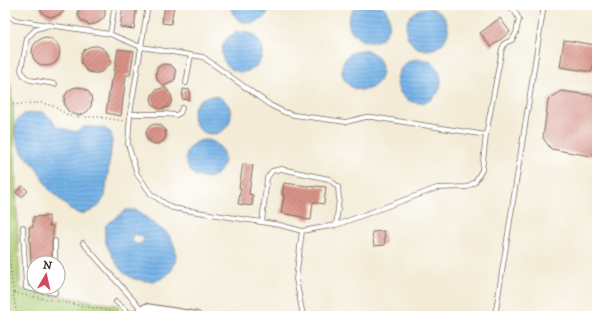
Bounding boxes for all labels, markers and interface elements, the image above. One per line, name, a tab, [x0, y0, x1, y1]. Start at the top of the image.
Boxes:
north arrow	[26, 255, 66, 295]
text: N	[42, 258, 53, 274]

